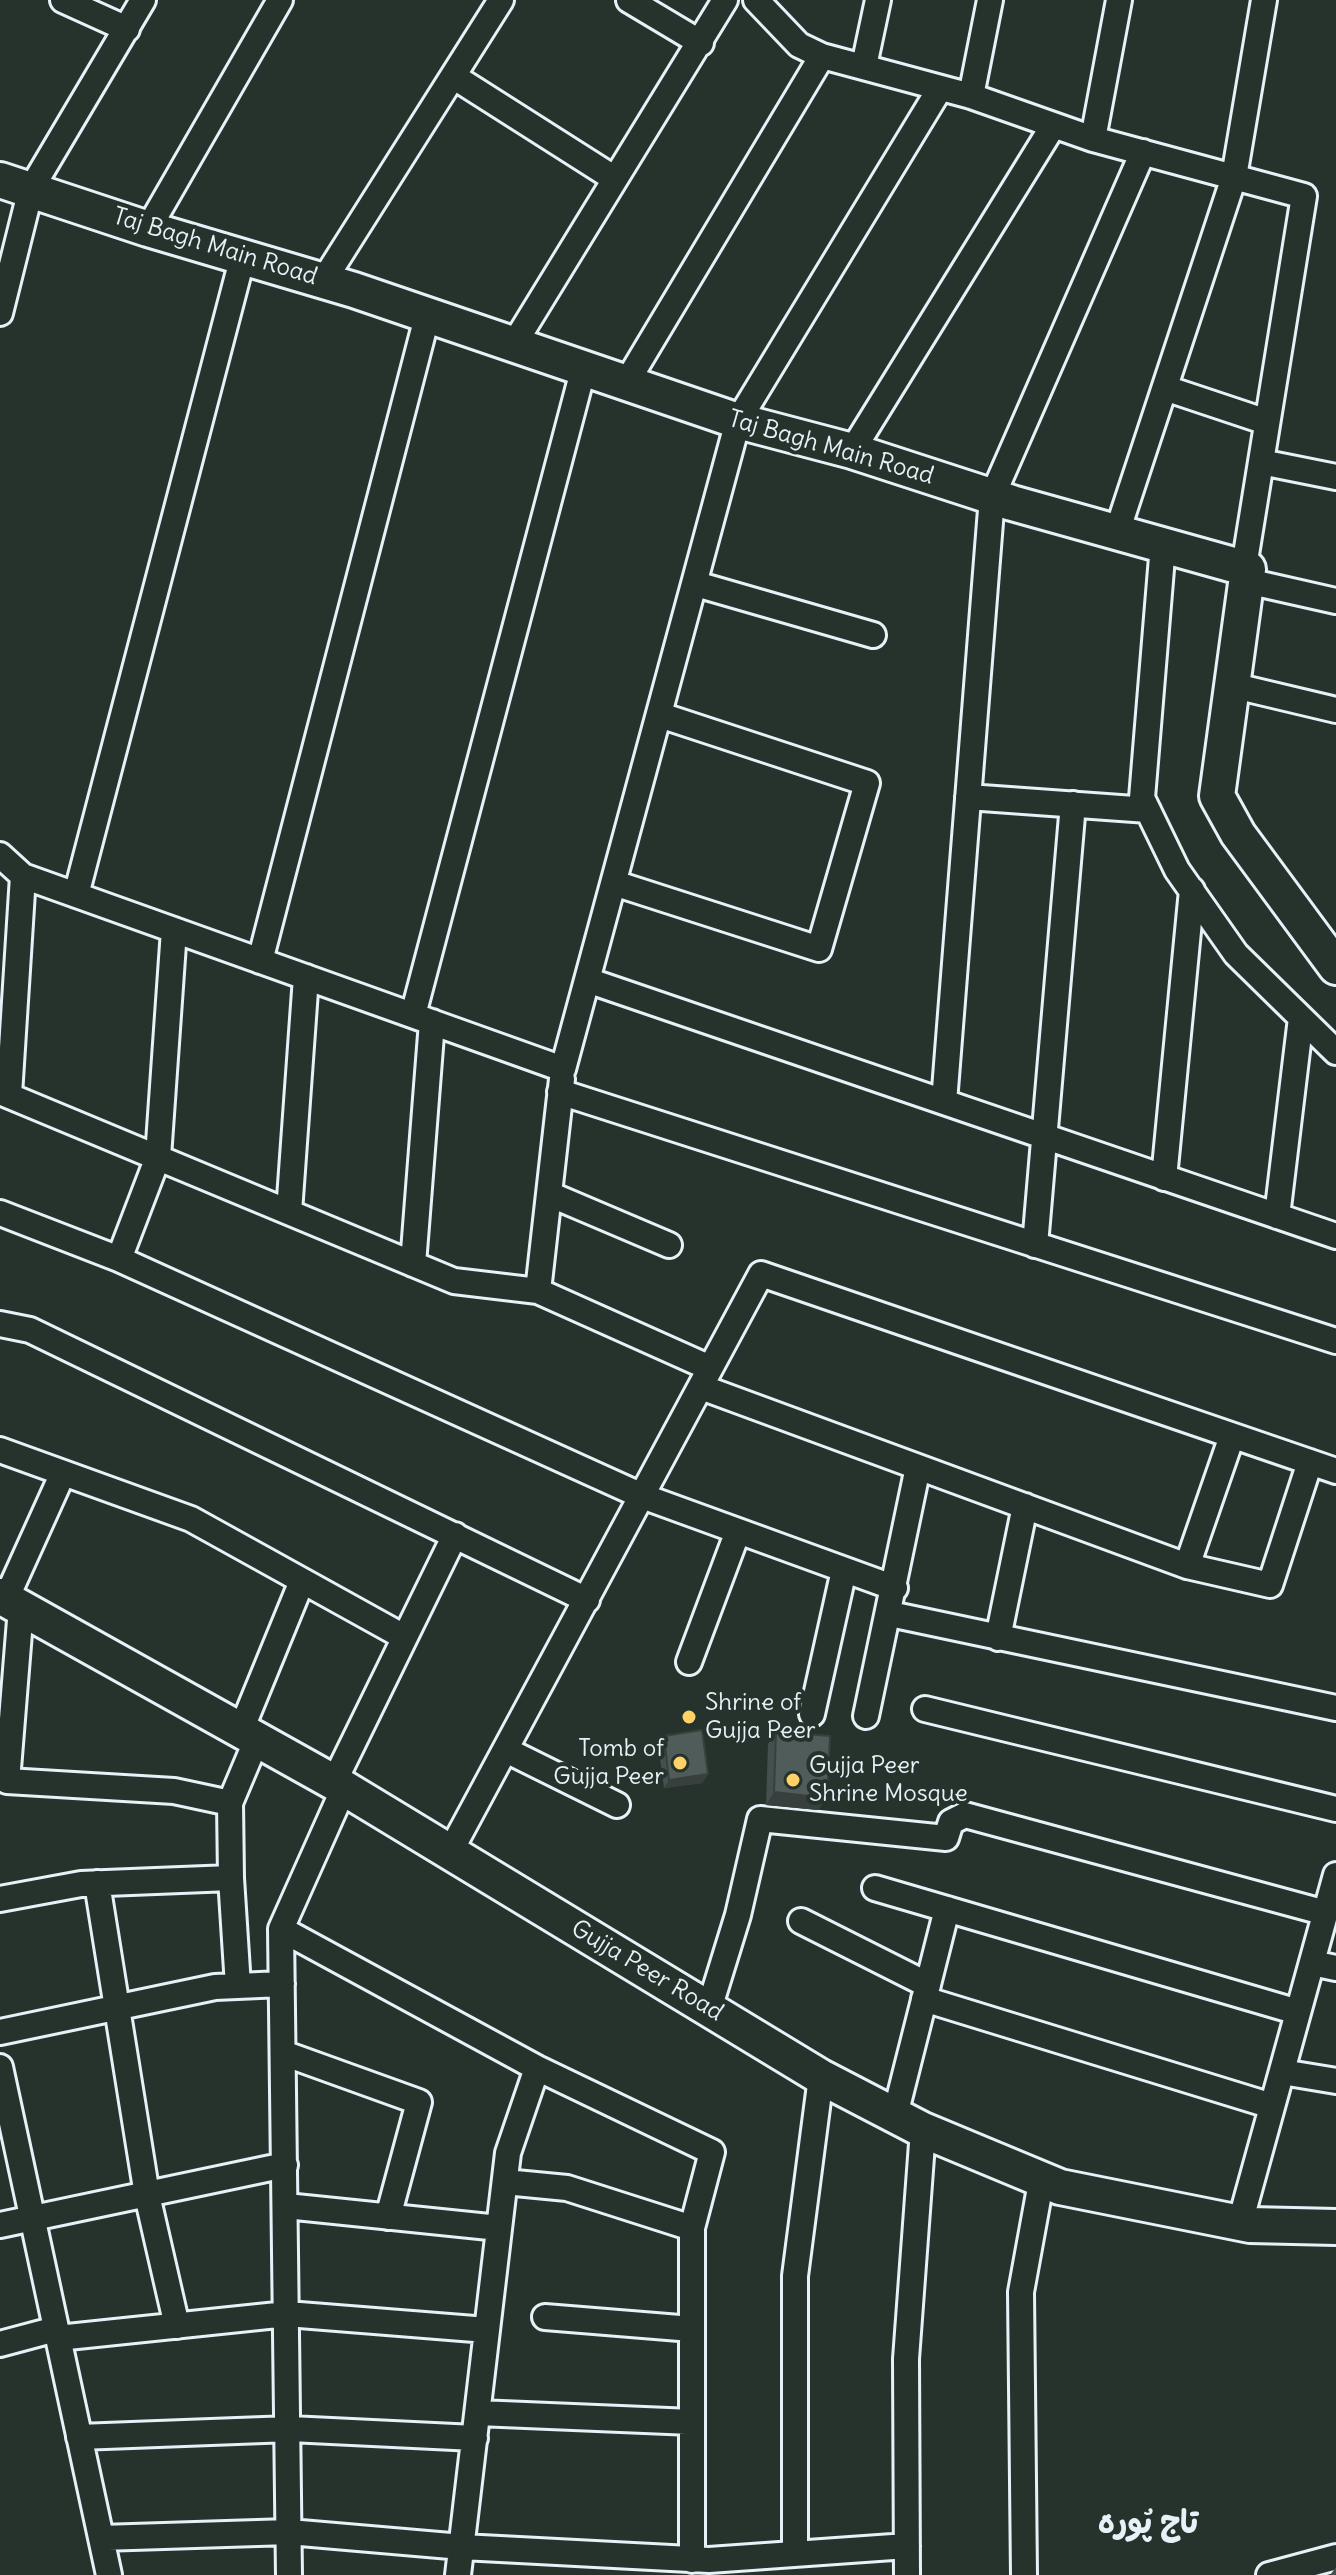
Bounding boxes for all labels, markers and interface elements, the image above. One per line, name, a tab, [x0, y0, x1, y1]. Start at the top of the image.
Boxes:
street label: Taj Bagh Main Road	[109, 202, 321, 292]
street label: Taj Bagh Main Road	[725, 405, 937, 491]
place label: Shrine of Gujja Peer	[705, 1689, 816, 1745]
marker: Shrine of Gujja Peer	[680, 1708, 698, 1726]
place label: Tomb of Gujja Peer	[553, 1735, 664, 1791]
place label: Gujja Peer Shrine Mosque	[809, 1752, 968, 1808]
marker: Tomb of Gujja Peer	[671, 1754, 689, 1772]
marker: Gujja Peer Shrine Mosque	[784, 1771, 802, 1789]
street label: Gujja Peer Road	[566, 1914, 728, 2028]
district label: تاج پُورہ	[1098, 2505, 1198, 2543]

